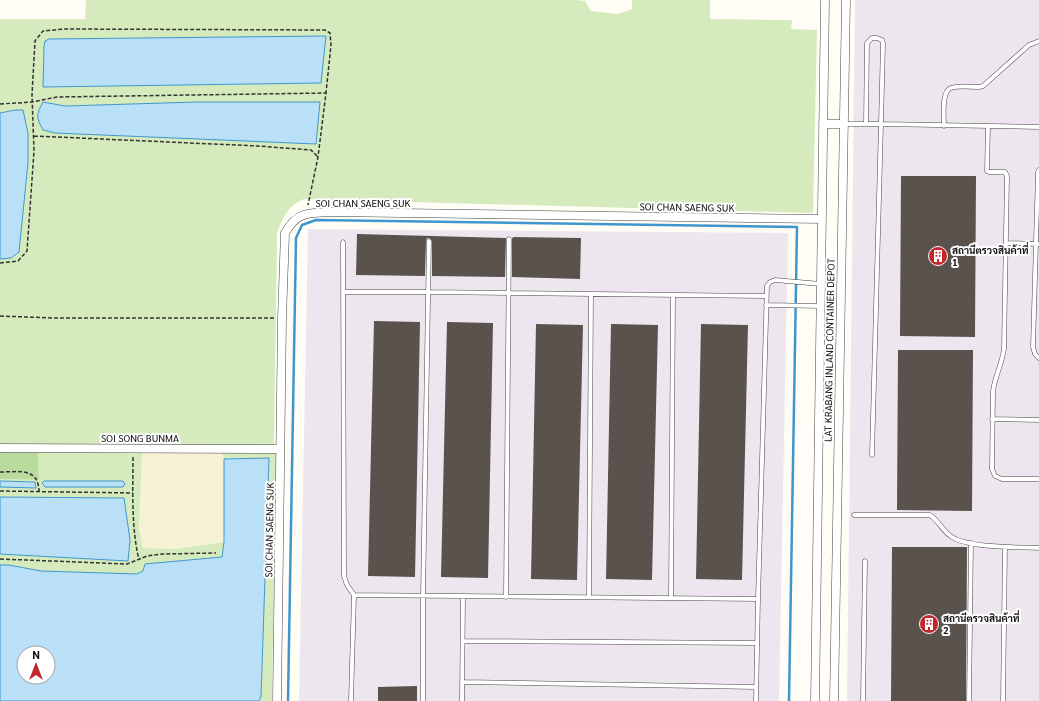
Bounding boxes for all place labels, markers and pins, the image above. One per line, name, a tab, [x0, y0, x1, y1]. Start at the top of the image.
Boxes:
place label: สถานีตรวจสินค้าที่ 1	[952, 242, 1029, 268]
building icon: สถานีตรวจสินค้าที่ 1	[927, 245, 949, 267]
place label: สถานีตรวจสินค้าที่ 2	[943, 610, 1020, 636]
building icon: สถานีตรวจสินค้าที่ 2	[918, 613, 940, 635]

